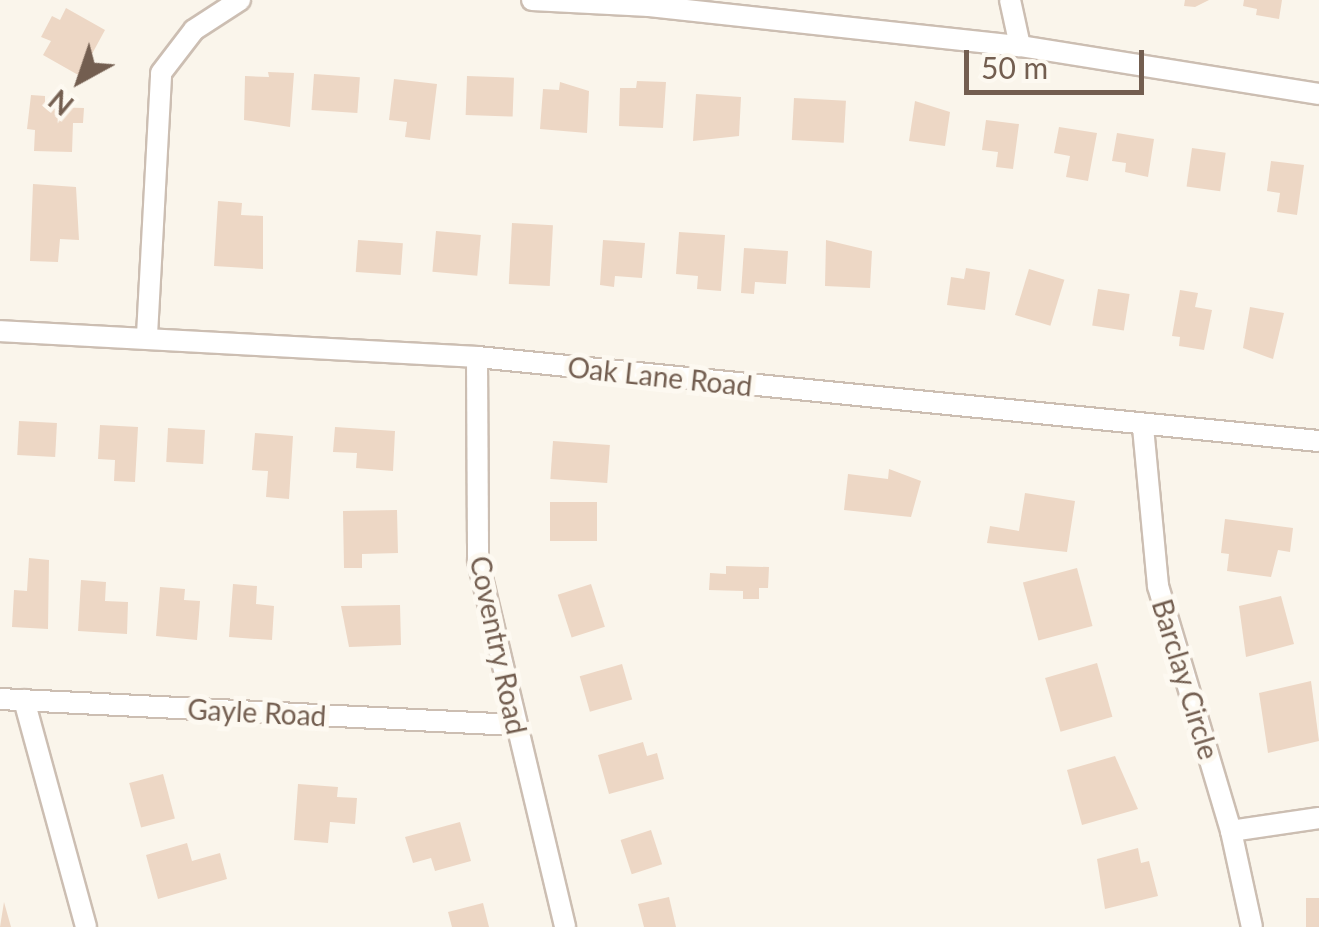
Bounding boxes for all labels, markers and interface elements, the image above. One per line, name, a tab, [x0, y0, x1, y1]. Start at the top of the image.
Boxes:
north arrow	[30, 30, 130, 130]
scale bar	[969, 30, 1149, 92]
text: 50 m	[981, 49, 1048, 85]
text: N	[42, 83, 80, 123]
street label: Oak Lane Road	[566, 350, 754, 402]
street label: Coventry Road	[464, 552, 534, 738]
street label: Barclay Circle	[1146, 595, 1226, 763]
street label: Gayle Road	[187, 692, 327, 732]

